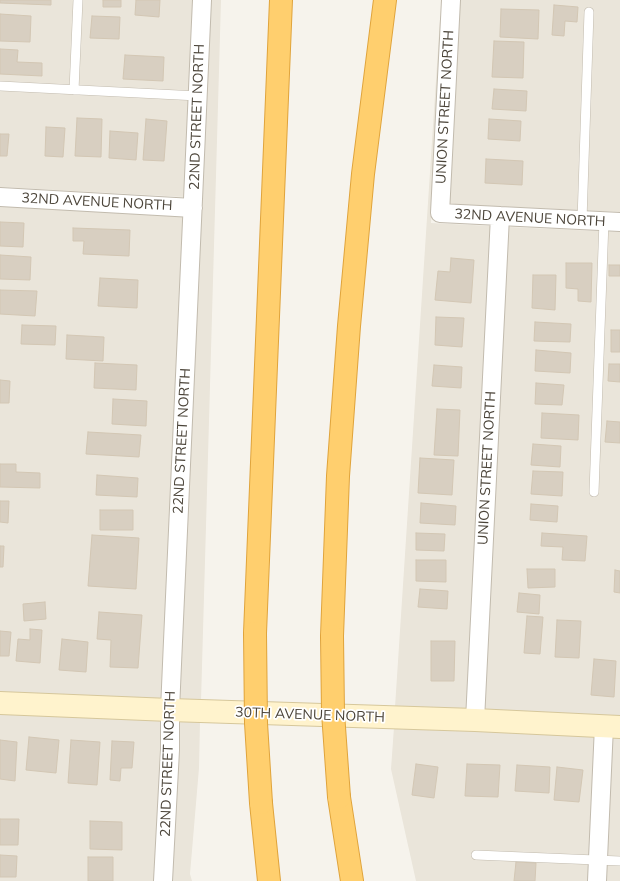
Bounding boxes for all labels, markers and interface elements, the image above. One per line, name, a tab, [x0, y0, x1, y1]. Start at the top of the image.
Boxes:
street label: UNION STREET NORTH	[433, 30, 457, 184]
street label: 22ND STREET NORTH	[186, 44, 208, 190]
street label: 32ND AVENUE NORTH	[21, 190, 173, 214]
street label: 32ND AVENUE NORTH	[454, 206, 606, 230]
street label: 22ND STREET NORTH	[170, 368, 194, 514]
street label: UNION STREET NORTH	[475, 391, 499, 545]
street label: 22ND STREET NORTH	[157, 691, 179, 837]
street label: 30TH AVENUE NORTH	[235, 704, 385, 726]

